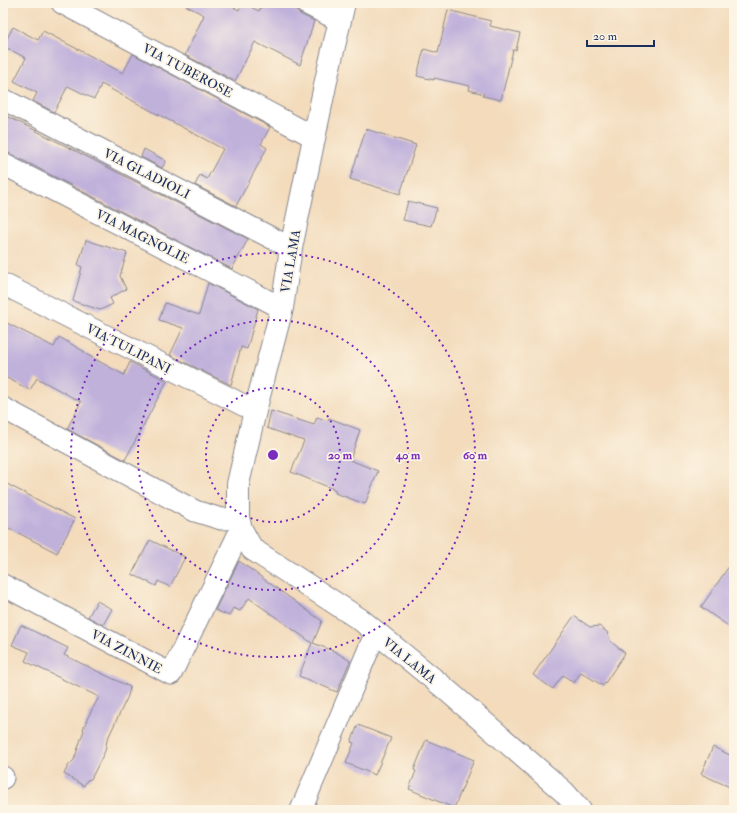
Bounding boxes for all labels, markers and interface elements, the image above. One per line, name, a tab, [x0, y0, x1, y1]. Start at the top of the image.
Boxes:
scale bar	[587, 22, 654, 48]
text: 20 m	[593, 29, 618, 44]
street label: VIA TUBEROSE	[140, 40, 235, 101]
street label: VIA GLADIOLI	[101, 145, 193, 203]
street label: VIA MAGNOLIE	[93, 206, 192, 267]
street label: VIA LAMA	[278, 227, 305, 294]
street label: VIA TULIPANI	[83, 321, 174, 377]
centre of rings	[266, 448, 280, 462]
text: 20 m	[328, 448, 353, 463]
text: 40 m	[395, 448, 421, 463]
text: 60 m	[463, 448, 488, 463]
street label: VIA ZINNIE	[88, 626, 165, 677]
street label: VIA LAMA	[379, 634, 440, 688]

